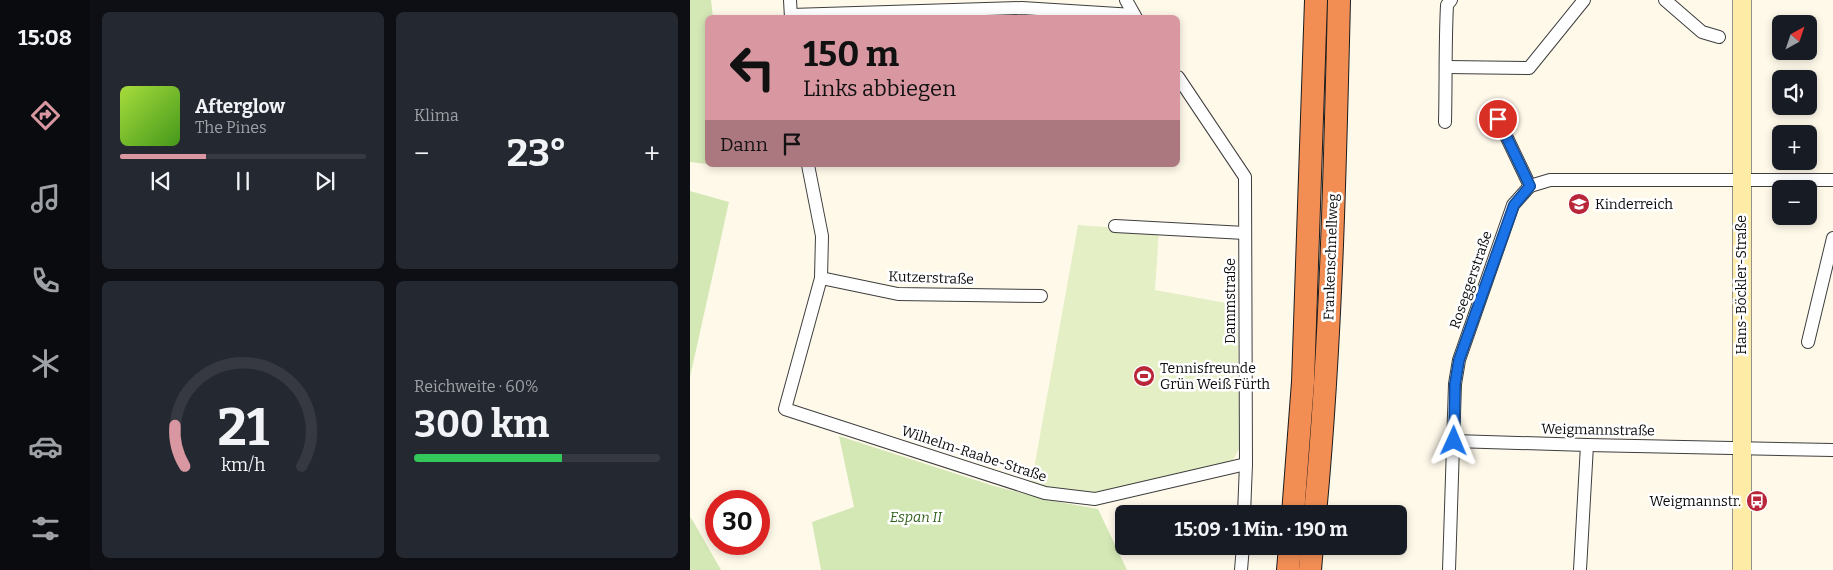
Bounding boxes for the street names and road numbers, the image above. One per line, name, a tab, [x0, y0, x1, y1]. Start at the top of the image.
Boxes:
street label: Frankenschnellweg	[1320, 193, 1342, 321]
street label: Hans-Böckler-Straße	[1733, 215, 1750, 355]
street label: Roseggerstraße	[1446, 229, 1496, 331]
street label: Dammstraße	[1222, 258, 1239, 344]
street label: Kutzerstraße	[888, 268, 974, 288]
street label: Weigmannstraße	[1541, 421, 1655, 439]
street label: Wilhelm-Raabe-Straße	[899, 422, 1049, 486]

